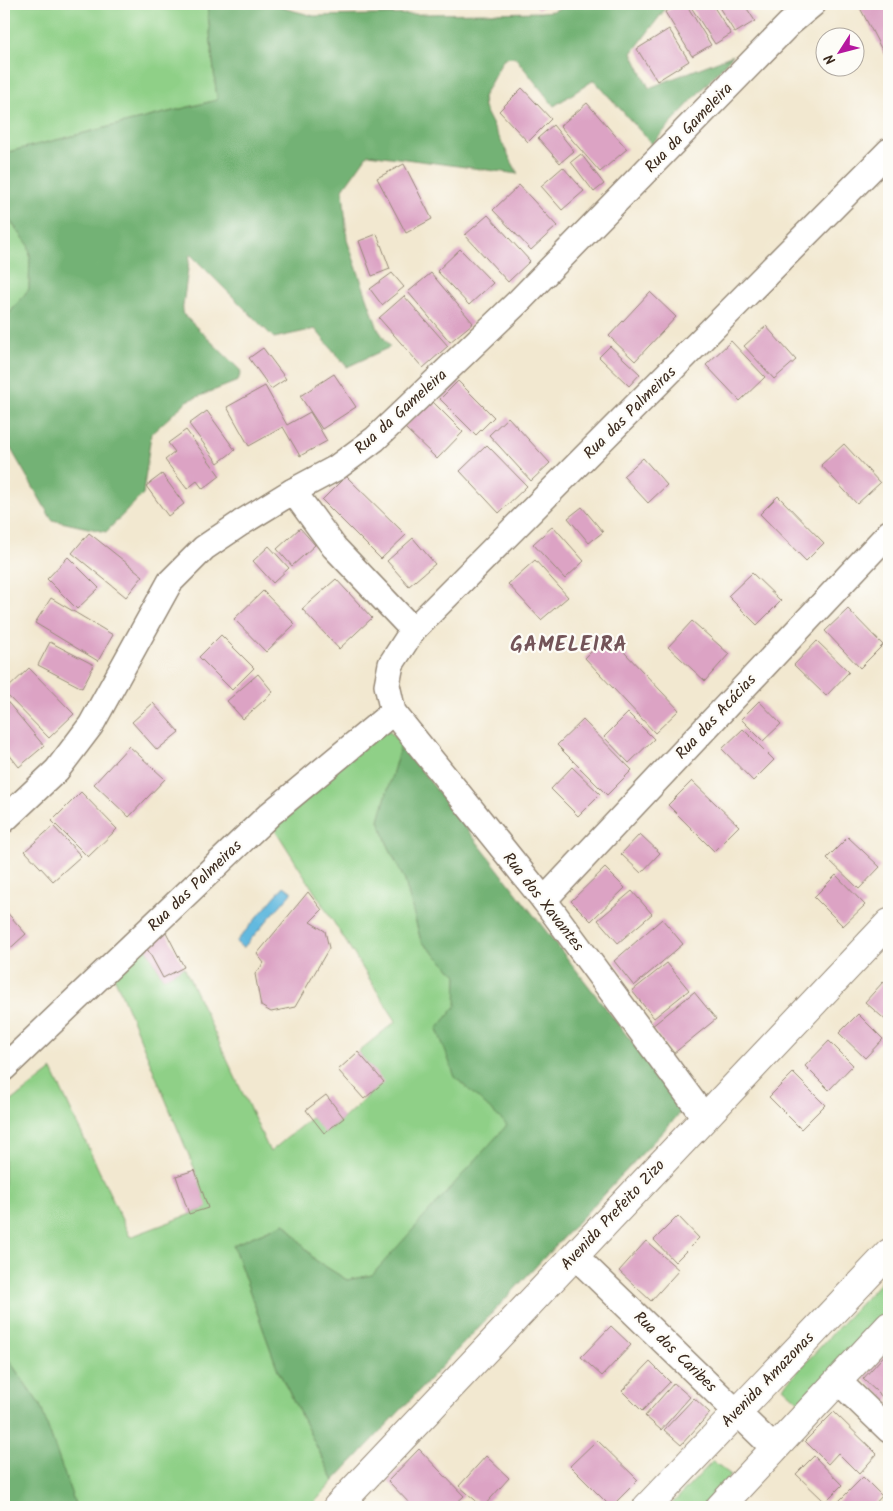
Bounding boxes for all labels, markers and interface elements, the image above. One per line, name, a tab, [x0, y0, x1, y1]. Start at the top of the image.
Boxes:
north arrow	[816, 28, 866, 78]
text: N	[819, 49, 842, 69]
street label: Rua da Gameleira	[639, 77, 739, 179]
street label: Rua das Palmeiras	[578, 360, 683, 465]
street label: Rua da Gameleira	[349, 363, 453, 461]
district label: GAMELEIRA	[510, 629, 628, 662]
street label: Rua das Acácias	[670, 668, 763, 766]
street label: Rua das Palmeiras	[142, 834, 248, 938]
street label: Rua dos Xavantes	[496, 847, 590, 957]
street label: Avenida Prefeito Zizo	[555, 1154, 671, 1276]
street label: Rua dos Caribes	[627, 1305, 723, 1399]
street label: Avenida Amazonas	[716, 1326, 821, 1434]

